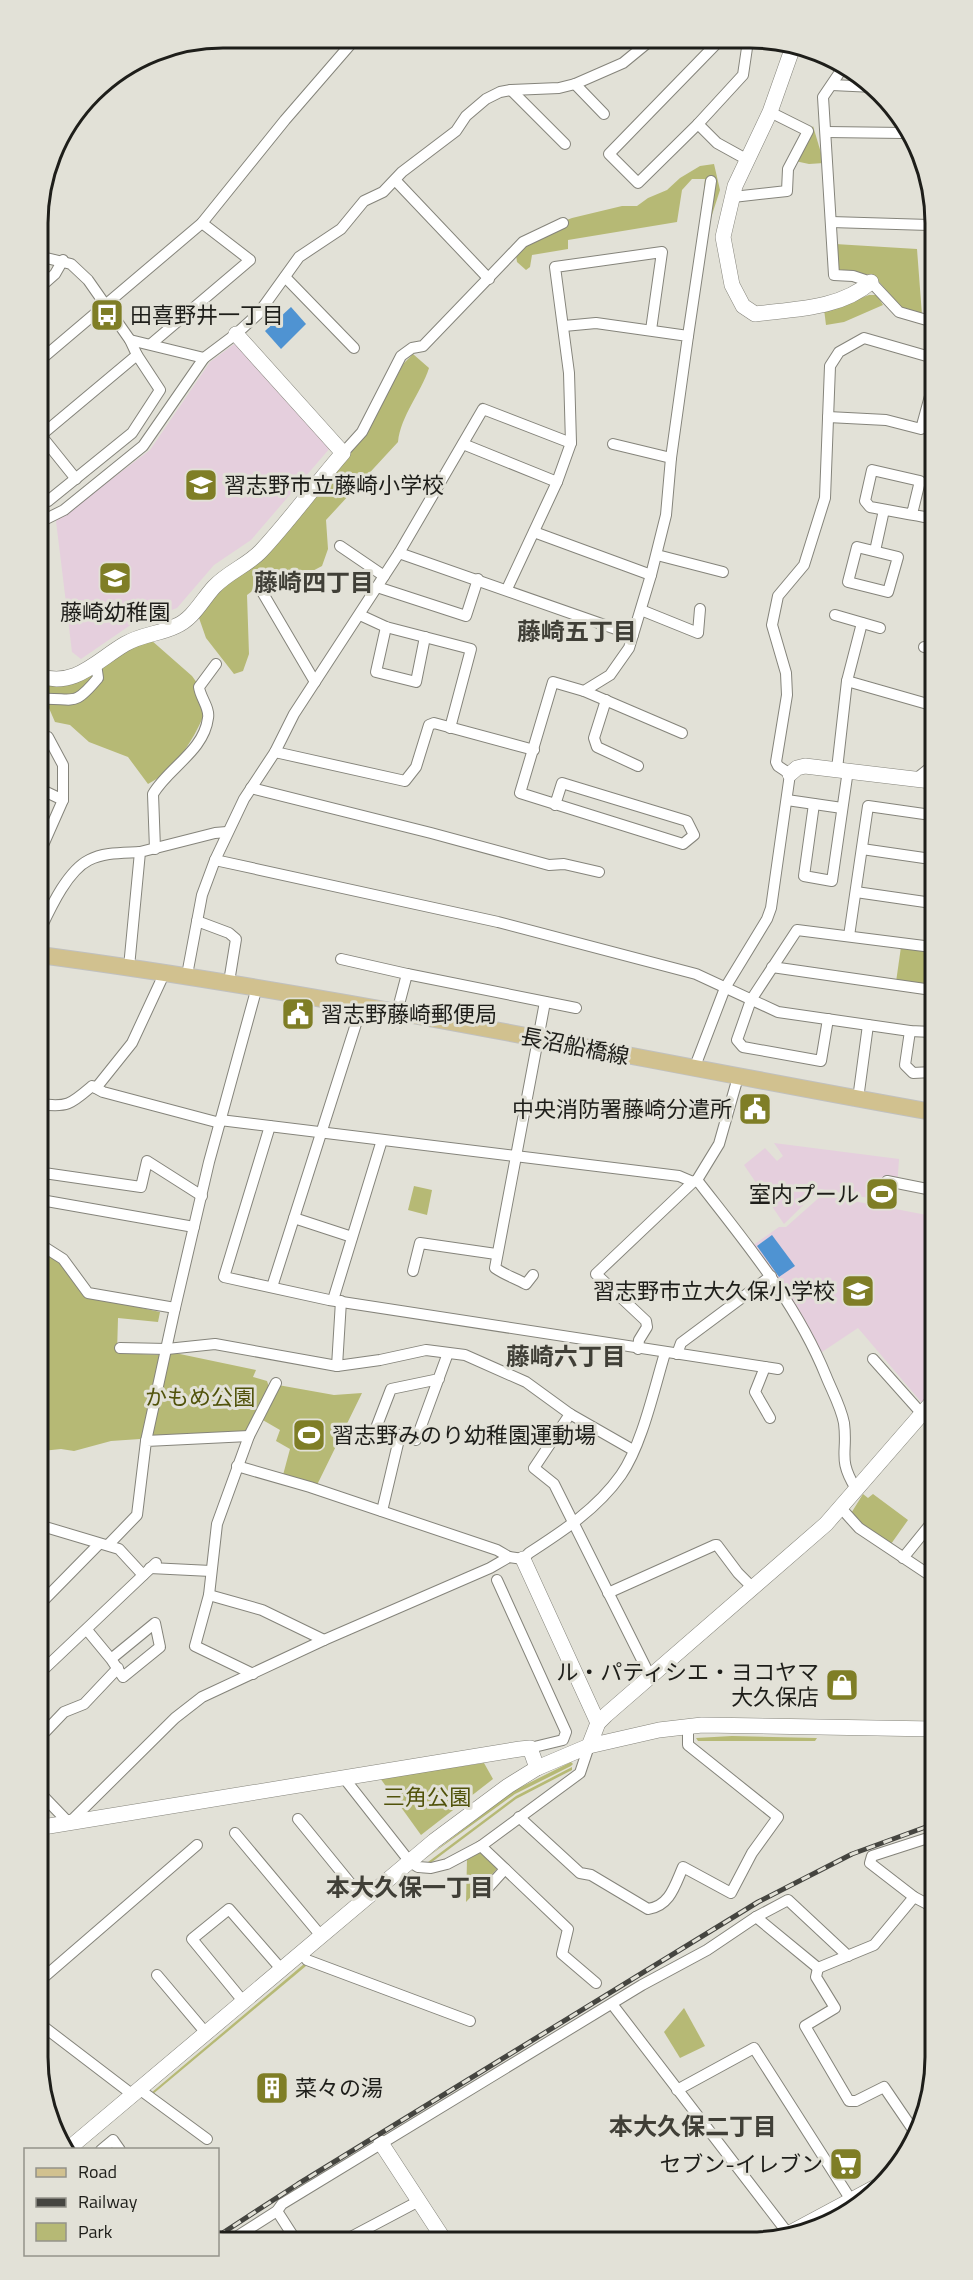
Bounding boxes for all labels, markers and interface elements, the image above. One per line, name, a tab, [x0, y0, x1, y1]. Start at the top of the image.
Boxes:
bus stop icon: 田喜野井一丁目	[89, 297, 125, 333]
place label: 田喜野井一丁目	[130, 298, 284, 332]
school or university icon: 習志野市立藤崎小学校	[183, 467, 219, 503]
place label: 習志野市立藤崎小学校	[224, 468, 444, 502]
school or university icon: 藤崎幼稚園	[97, 560, 133, 596]
district label: 藤崎四丁目	[254, 564, 374, 600]
place label: 藤崎幼稚園	[60, 595, 170, 629]
district label: 藤崎五丁目	[517, 613, 637, 649]
public building icon: 習志野藤崎郵便局	[280, 996, 316, 1032]
place label: 習志野藤崎郵便局	[321, 997, 497, 1031]
street label: 長沼船橋線	[518, 1019, 632, 1073]
public building icon: 中央消防署藤崎分遣所	[737, 1091, 773, 1127]
place label: 中央消防署藤崎分遣所	[512, 1092, 732, 1126]
sports icon: 室内プール	[864, 1176, 900, 1212]
place label: 室内プール	[749, 1177, 859, 1211]
school or university icon: 習志野市立大久保小学校	[840, 1273, 876, 1309]
place label: 習志野市立大久保小学校	[593, 1274, 835, 1308]
district label: 藤崎六丁目	[506, 1338, 626, 1374]
park label: かもめ公園	[145, 1380, 255, 1414]
sports icon: 習志野みのり幼稚園運動場	[291, 1417, 327, 1453]
place label: 習志野みのり幼稚園運動場	[332, 1418, 596, 1452]
place label: ル・パティシエ・ヨコヤマ 大久保店	[556, 1655, 819, 1714]
shop icon: ル・パティシエ・ヨコヤマ 大久保店	[824, 1667, 860, 1703]
park label: 三角公園	[383, 1780, 471, 1814]
district label: 本大久保一丁目	[326, 1869, 494, 1905]
building icon: 菜々の湯	[254, 2070, 290, 2106]
place label: 菜々の湯	[295, 2071, 383, 2105]
district label: 本大久保二丁目	[609, 2108, 777, 2144]
supermarket icon: セブン-イレブン	[828, 2146, 864, 2182]
place label: セブン-イレブン	[659, 2147, 823, 2181]
legend	[24, 2148, 219, 2256]
text: Road	[78, 2158, 117, 2185]
text: Railway	[78, 2188, 138, 2215]
text: Park	[78, 2218, 113, 2245]

